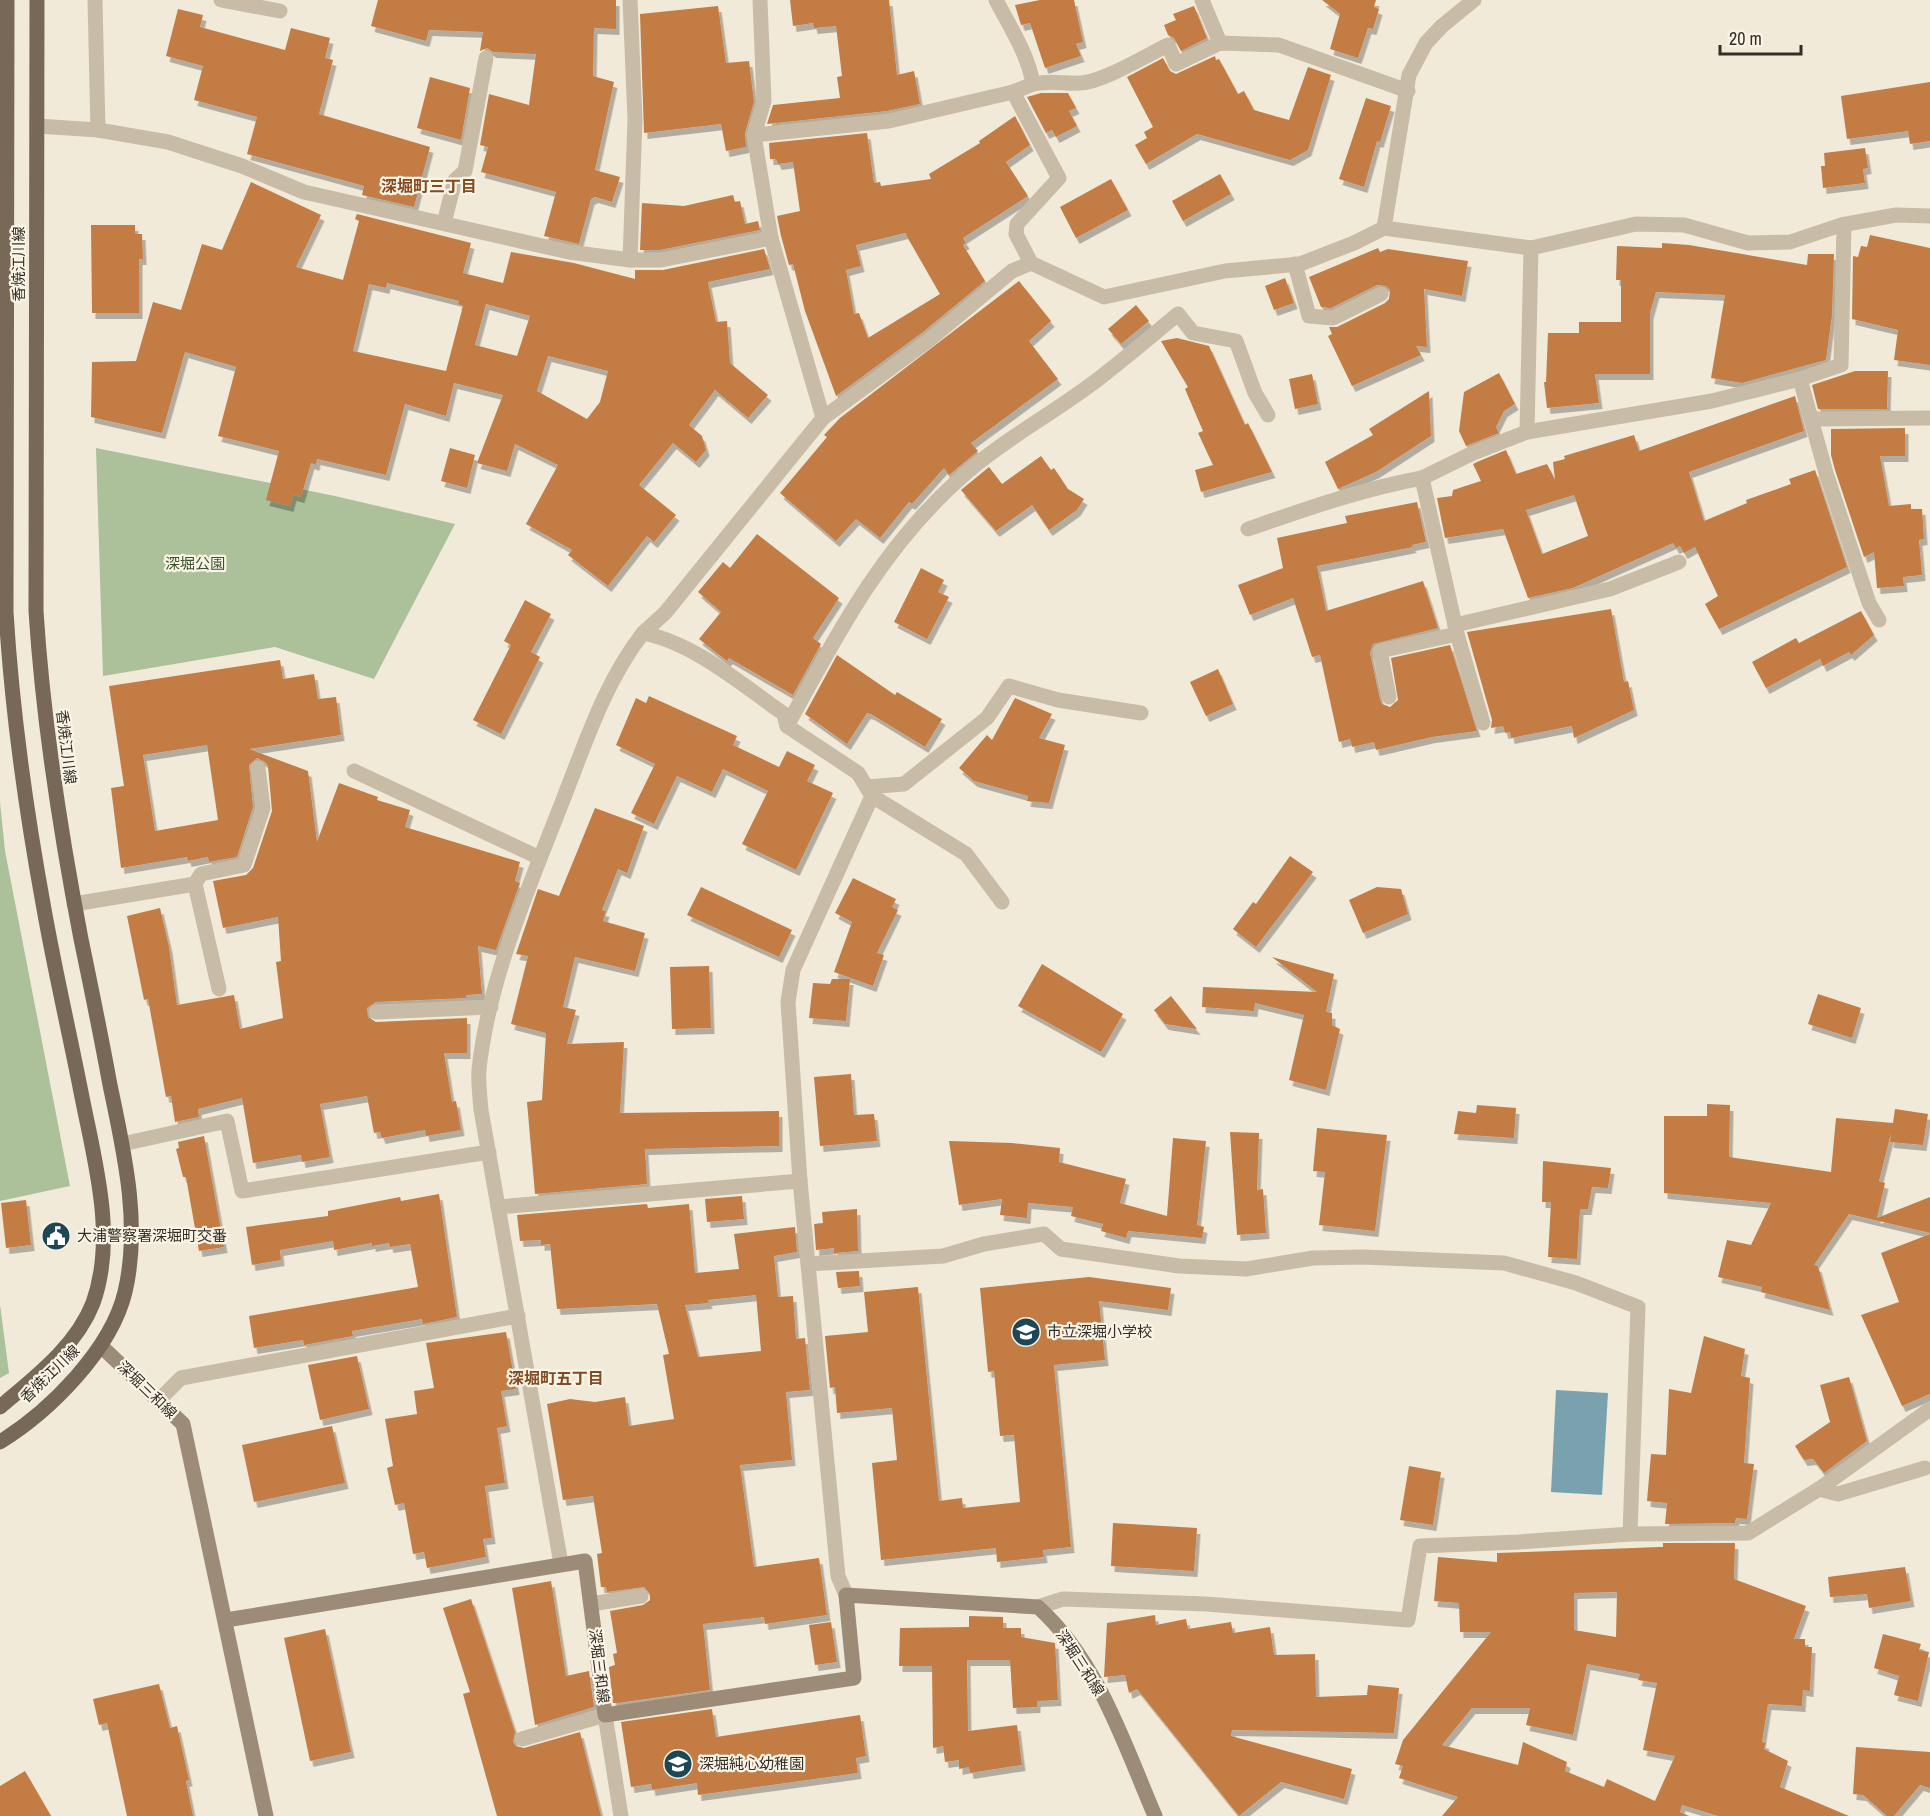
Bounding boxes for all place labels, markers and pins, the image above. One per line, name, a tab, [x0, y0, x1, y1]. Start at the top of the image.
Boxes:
public building icon: 大浦警察署深堀町交番	[40, 1220, 72, 1252]
place label: 大浦警察署深堀町交番	[77, 1225, 227, 1246]
school or university icon: 市立深堀小学校	[1010, 1316, 1042, 1348]
place label: 市立深堀小学校	[1047, 1321, 1152, 1342]
school or university icon: 深堀純心幼稚園	[662, 1748, 694, 1780]
place label: 深堀純心幼稚園	[699, 1753, 804, 1774]

